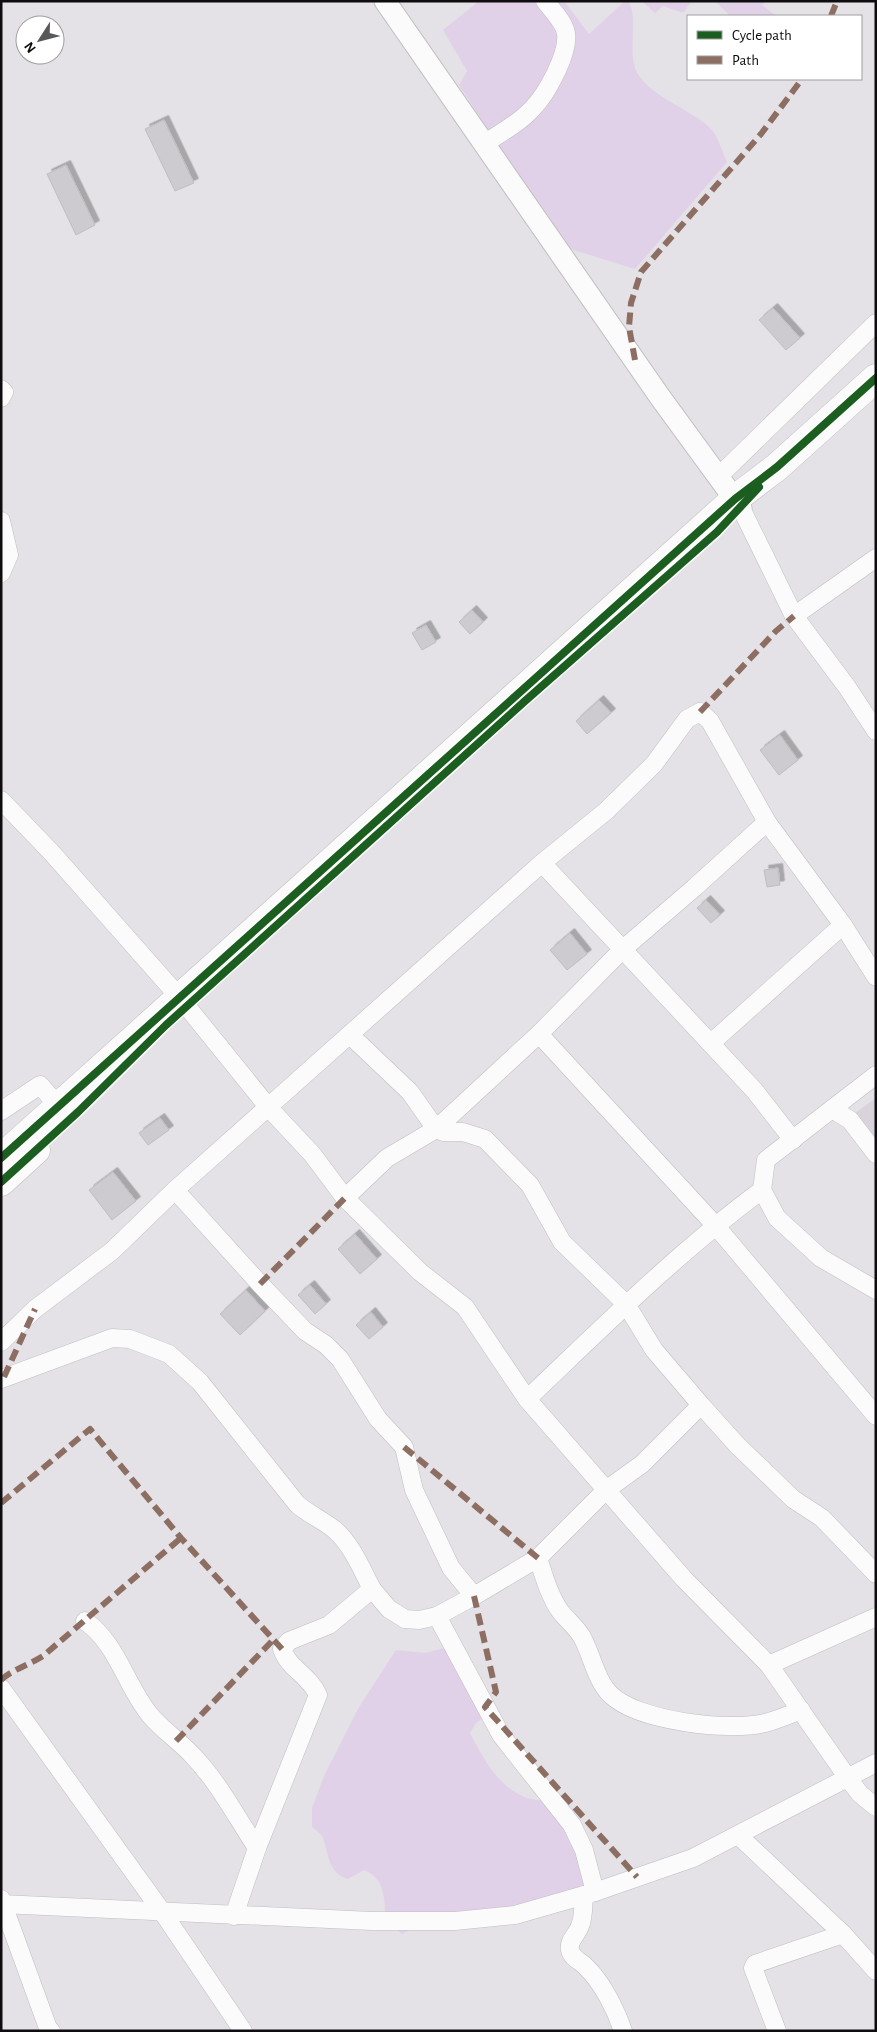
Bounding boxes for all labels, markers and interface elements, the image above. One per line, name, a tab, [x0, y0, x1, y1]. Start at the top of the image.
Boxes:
north arrow	[15, 15, 65, 65]
legend	[687, 15, 862, 80]
text: Cycle path	[732, 28, 792, 43]
text: N	[22, 39, 39, 55]
text: Path	[732, 53, 759, 68]

